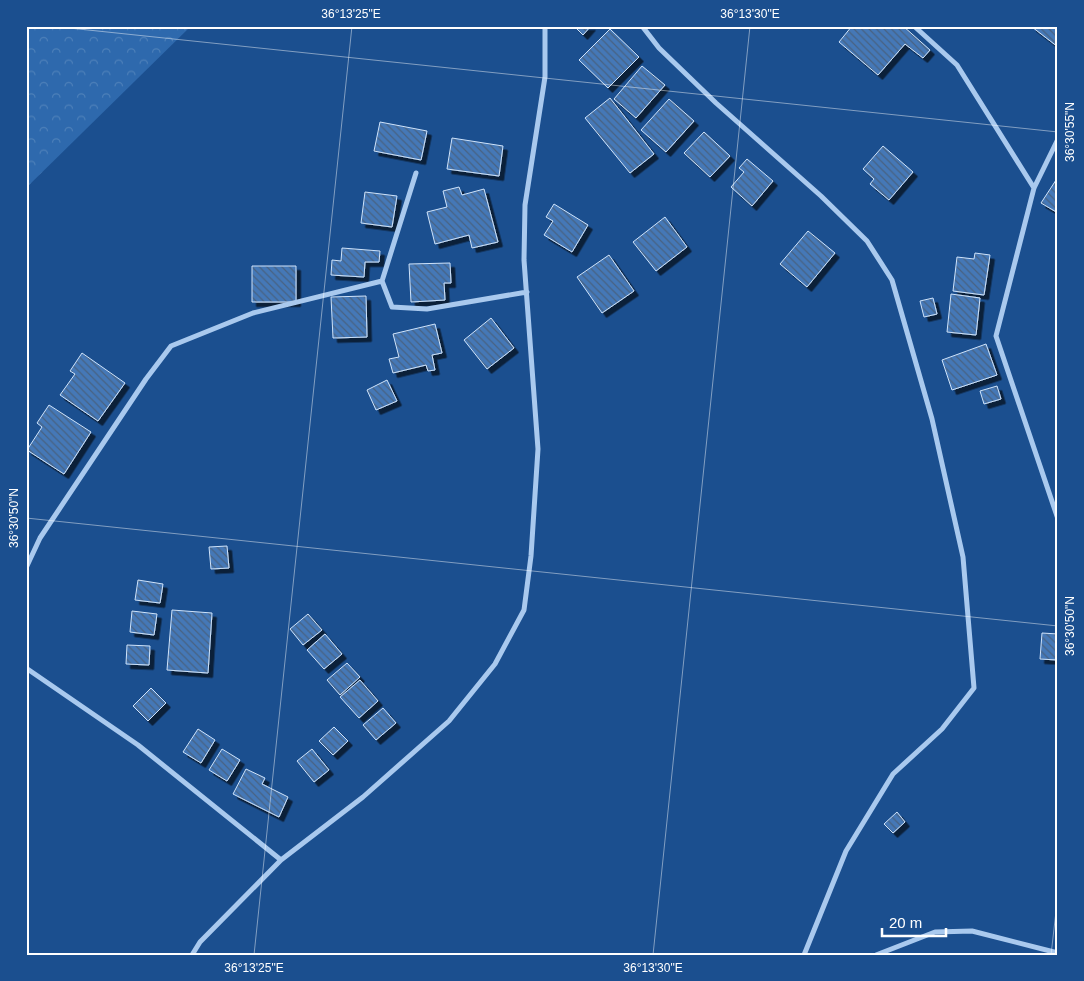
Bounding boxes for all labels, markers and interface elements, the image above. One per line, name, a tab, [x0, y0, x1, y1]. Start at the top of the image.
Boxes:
text: 36°13'25"E	[321, 7, 381, 21]
text: 36°13'30"E	[720, 7, 780, 21]
text: 36°30'55"N	[1063, 102, 1077, 162]
text: 36°30'50"N	[7, 488, 21, 548]
text: 36°30'50"N	[1063, 596, 1077, 656]
scale bar	[882, 906, 945, 938]
text: 20 m	[889, 914, 922, 931]
text: 36°13'25"E	[224, 961, 284, 975]
text: 36°13'30"E	[623, 961, 683, 975]

